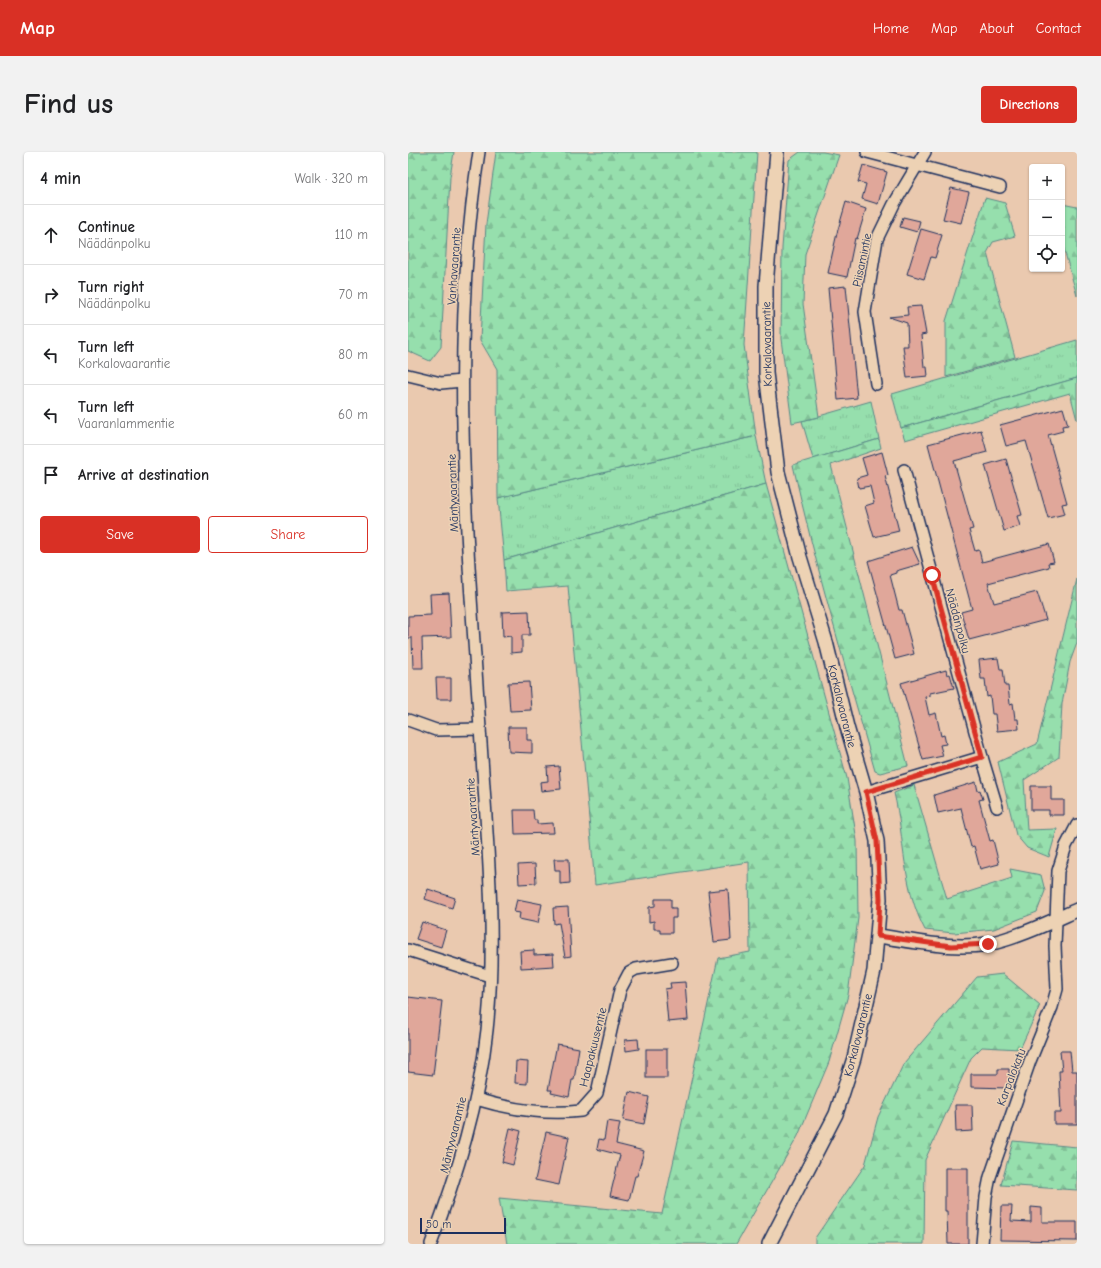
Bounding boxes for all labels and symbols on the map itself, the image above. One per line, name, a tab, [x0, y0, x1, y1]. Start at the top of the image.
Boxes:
street label: Vanhavaarantie	[444, 227, 464, 305]
street label: Piisamintie	[849, 232, 875, 288]
street label: Korkalovaarantie	[759, 301, 775, 387]
street label: Mäntyvaarantie	[445, 454, 461, 532]
route start	[923, 566, 941, 584]
street label: Näädänpolku	[943, 587, 973, 655]
street label: Korkalovaarantie	[825, 663, 859, 749]
street label: Mäntyvaarantie	[463, 777, 483, 857]
route end	[979, 935, 997, 953]
street label: Korkalovaarantie	[841, 992, 875, 1078]
street label: Haapakuusentie	[576, 1006, 610, 1088]
street label: Karpalokatu	[994, 1046, 1028, 1108]
street label: Mäntyvaarantie	[437, 1095, 469, 1175]
scale bar	[420, 1216, 506, 1235]

